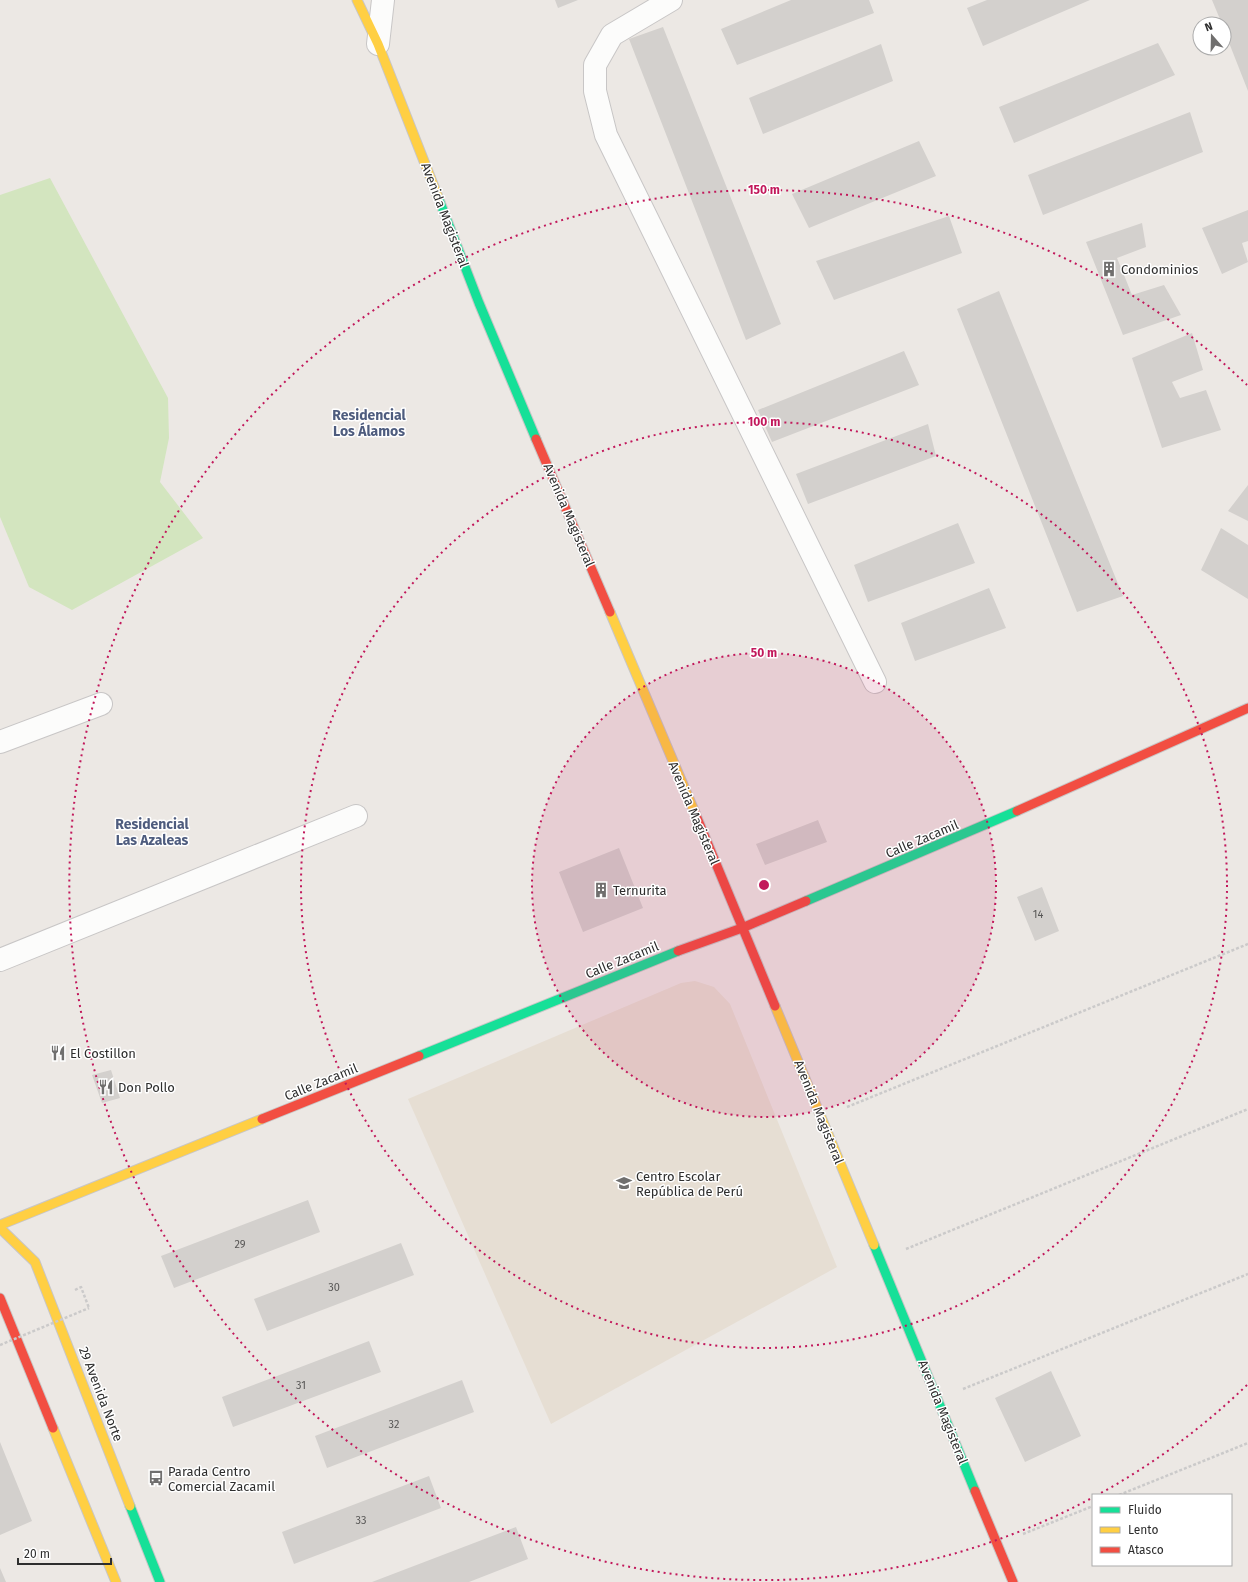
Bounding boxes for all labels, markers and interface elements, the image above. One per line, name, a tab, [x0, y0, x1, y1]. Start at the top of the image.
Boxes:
north arrow	[1192, 16, 1232, 56]
text: N	[1203, 20, 1214, 34]
street label: Avenida Magisteral	[418, 161, 472, 270]
text: 150 m	[748, 183, 780, 197]
building icon: Condominios	[1100, 260, 1118, 278]
place label: Condominios	[1121, 262, 1198, 277]
district label: Residencial Los Álamos	[332, 407, 407, 440]
text: 100 m	[748, 415, 780, 429]
street label: Avenida Magisteral	[540, 461, 598, 569]
text: 50 m	[751, 646, 777, 660]
street label: Avenida Magisteral	[665, 759, 723, 867]
district label: Residencial Las Azaleas	[115, 816, 190, 849]
street label: Calle Zacamil	[883, 817, 961, 861]
centre of rings	[757, 878, 771, 892]
building icon: Ternurita	[592, 881, 610, 899]
place label: Ternurita	[613, 883, 667, 898]
house number: 14	[1033, 908, 1043, 921]
street label: Calle Zacamil	[583, 938, 661, 981]
restaurant icon: El Costillon	[49, 1044, 67, 1062]
place label: El Costillon	[70, 1046, 136, 1061]
street label: Avenida Magisteral	[791, 1058, 847, 1166]
street label: Calle Zacamil	[282, 1060, 360, 1103]
restaurant icon: Don Pollo	[97, 1078, 115, 1096]
place label: Don Pollo	[118, 1080, 175, 1095]
place label: Centro Escolar República de Perú	[636, 1169, 743, 1199]
school or university icon: Centro Escolar República de Perú	[615, 1174, 633, 1192]
house number: 29	[234, 1238, 246, 1251]
house number: 30	[328, 1281, 340, 1294]
street label: 29 Avenida Norte	[76, 1345, 126, 1443]
street label: Avenida Magisteral	[915, 1358, 971, 1466]
house number: 31	[296, 1379, 306, 1392]
house number: 32	[389, 1418, 399, 1431]
place label: Parada Centro Comercial Zacamil	[168, 1464, 275, 1494]
bus stop icon: Parada Centro Comercial Zacamil	[147, 1469, 165, 1487]
legend	[1092, 1494, 1232, 1566]
text: Fluido	[1128, 1503, 1162, 1517]
house number: 33	[356, 1514, 366, 1527]
text: Lento	[1128, 1523, 1158, 1537]
scale bar	[18, 1540, 111, 1566]
text: Atasco	[1128, 1543, 1164, 1557]
text: 20 m	[24, 1547, 50, 1561]

